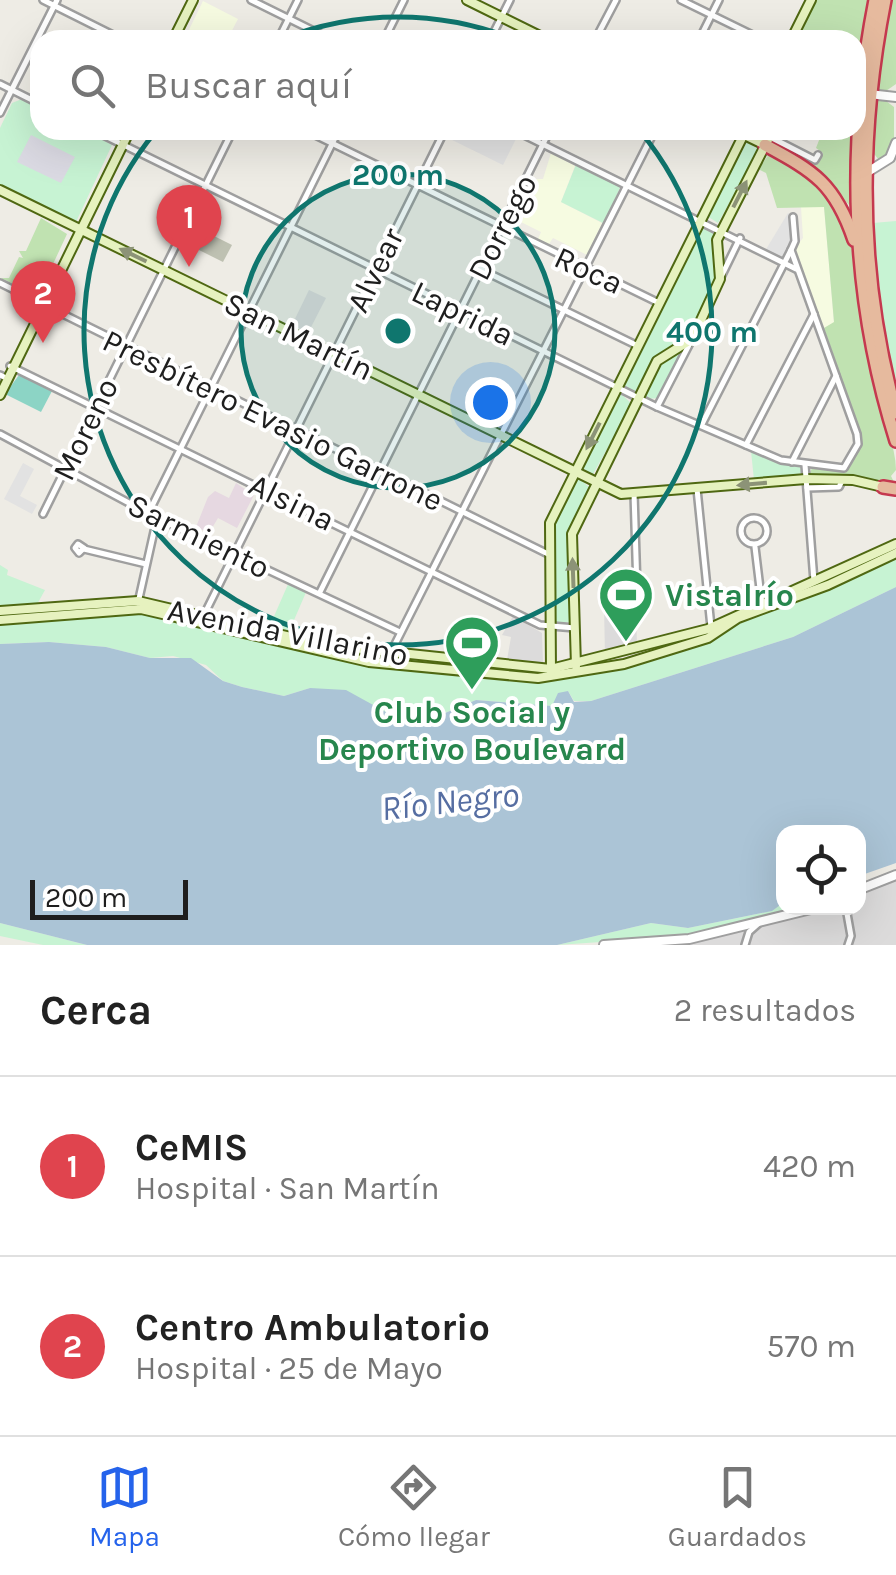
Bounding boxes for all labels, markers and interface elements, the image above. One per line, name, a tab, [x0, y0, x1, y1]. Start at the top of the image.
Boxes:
search box	[30, 30, 866, 140]
icon: search	[65, 58, 120, 113]
text: Buscar aquí	[145, 63, 352, 108]
text: 200 m	[352, 157, 444, 193]
street label: Dorrego	[460, 168, 545, 286]
one-way arrow	[731, 179, 748, 208]
pin: 1	[156, 184, 222, 267]
street label: Alvear	[339, 222, 412, 318]
street label: Roca	[549, 239, 629, 302]
one-way arrow	[119, 247, 148, 264]
pin: 2	[10, 260, 76, 343]
street label: Laprida	[406, 273, 520, 354]
street label: San Martín	[218, 285, 379, 388]
centre of rings	[380, 313, 416, 349]
text: 400 m	[666, 314, 758, 350]
street label: Presbítero Evasio Garrone	[97, 322, 449, 519]
street label: Moreno	[45, 372, 126, 486]
your location	[465, 377, 516, 428]
one-way arrow	[585, 422, 602, 451]
street label: Alsina	[243, 466, 341, 539]
one-way arrow	[735, 476, 767, 492]
street label: Sarmiento	[122, 486, 276, 587]
one-way arrow	[565, 557, 581, 589]
sports icon: Vistalrío	[596, 565, 656, 644]
place label: Vistalrío	[665, 577, 794, 614]
street label: Avenida Villarino	[165, 591, 411, 674]
sports icon: Club Social y Deportivo Boulevard	[442, 613, 502, 692]
place label: Club Social y Deportivo Boulevard	[318, 694, 626, 768]
water label: Río Negro	[379, 774, 521, 829]
map controls	[776, 825, 866, 915]
button: locate	[776, 825, 866, 915]
scale bar	[30, 875, 188, 920]
text: 200 m	[45, 881, 127, 914]
text: Cerca	[40, 985, 152, 1035]
text: 2 resultados	[674, 992, 856, 1029]
text: CeMIS	[135, 1125, 248, 1170]
text: 1	[67, 1148, 78, 1185]
text: 420 m	[763, 1148, 856, 1185]
text: Hospital · San Martín	[135, 1170, 440, 1207]
text: Centro Ambulatorio	[135, 1305, 490, 1350]
text: 2	[63, 1328, 82, 1365]
text: 570 m	[766, 1328, 856, 1365]
text: Hospital · 25 de Mayo	[135, 1350, 443, 1387]
tab: Mapa	[89, 1460, 160, 1553]
tab: Cómo llegar	[338, 1460, 490, 1553]
tab: Guardados	[668, 1460, 807, 1553]

